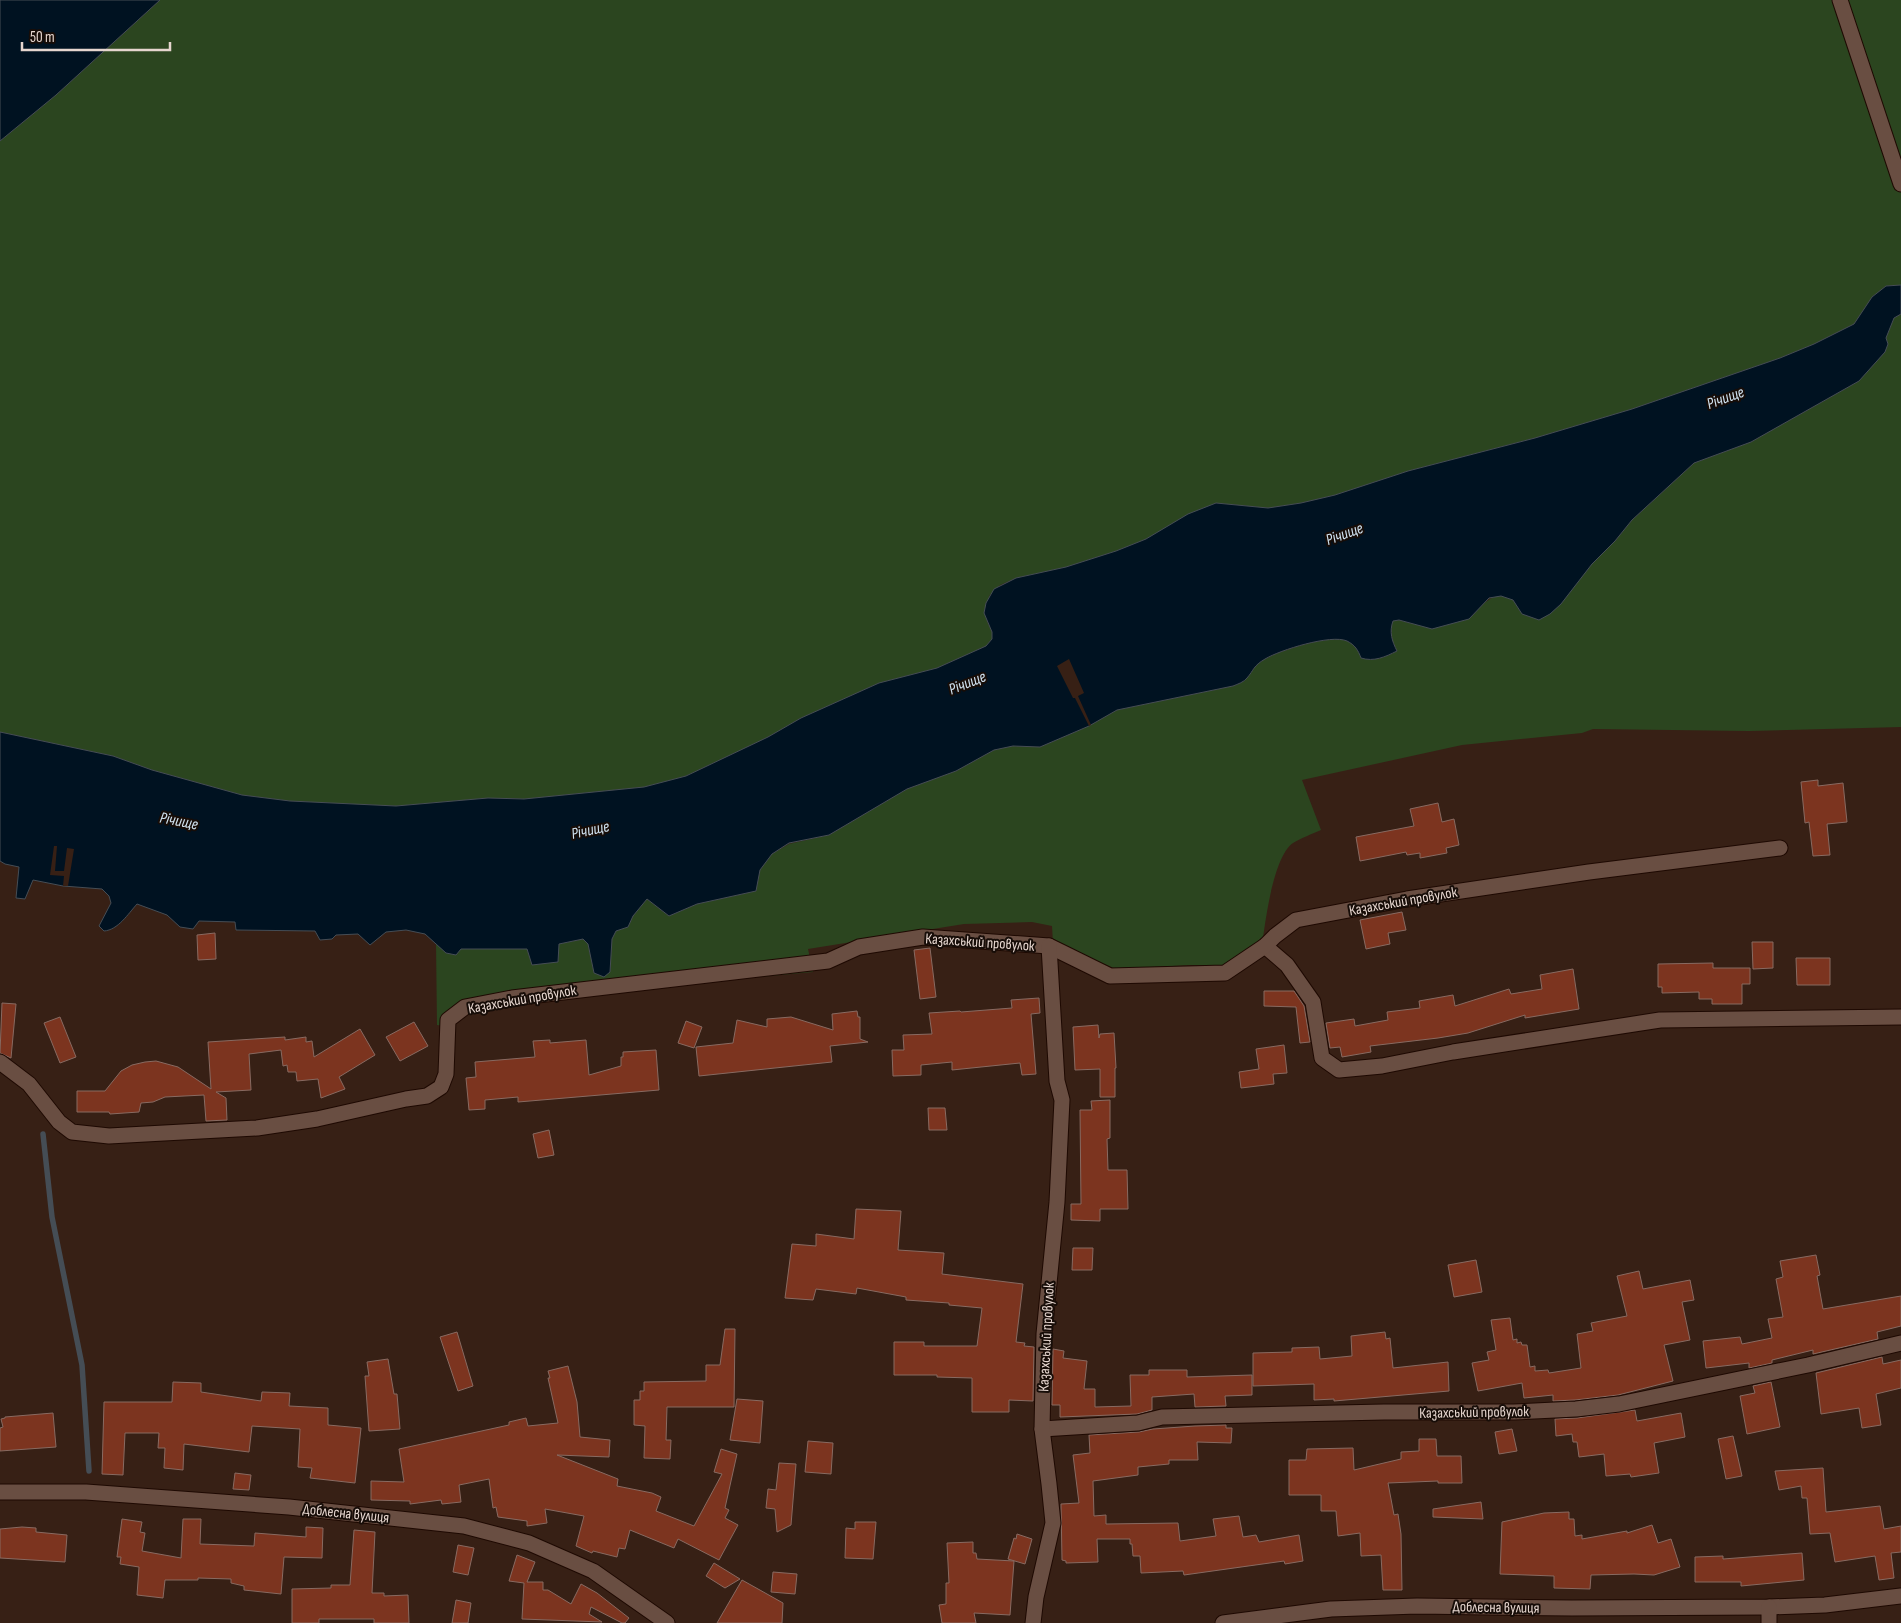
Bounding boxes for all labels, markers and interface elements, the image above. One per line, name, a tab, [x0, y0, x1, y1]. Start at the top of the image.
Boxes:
scale bar	[22, 20, 170, 52]
text: 50 m	[30, 28, 55, 47]
water label: Річище	[1704, 383, 1747, 414]
water label: Річище	[1323, 519, 1366, 550]
water label: Річище	[946, 667, 989, 699]
water label: Річище	[158, 808, 199, 834]
water label: Річище	[569, 817, 611, 844]
street label: Казахський провулок	[1348, 883, 1459, 920]
street label: Казахський провулок	[925, 929, 1036, 956]
street label: Казахський провулок	[467, 981, 578, 1018]
street label: Казахський провулок	[1034, 1282, 1059, 1392]
street label: Казахський провулок	[1419, 1402, 1529, 1423]
street label: Доблесна вулиця	[302, 1500, 390, 1527]
street label: Доблесна вулиця	[1452, 1597, 1540, 1618]

